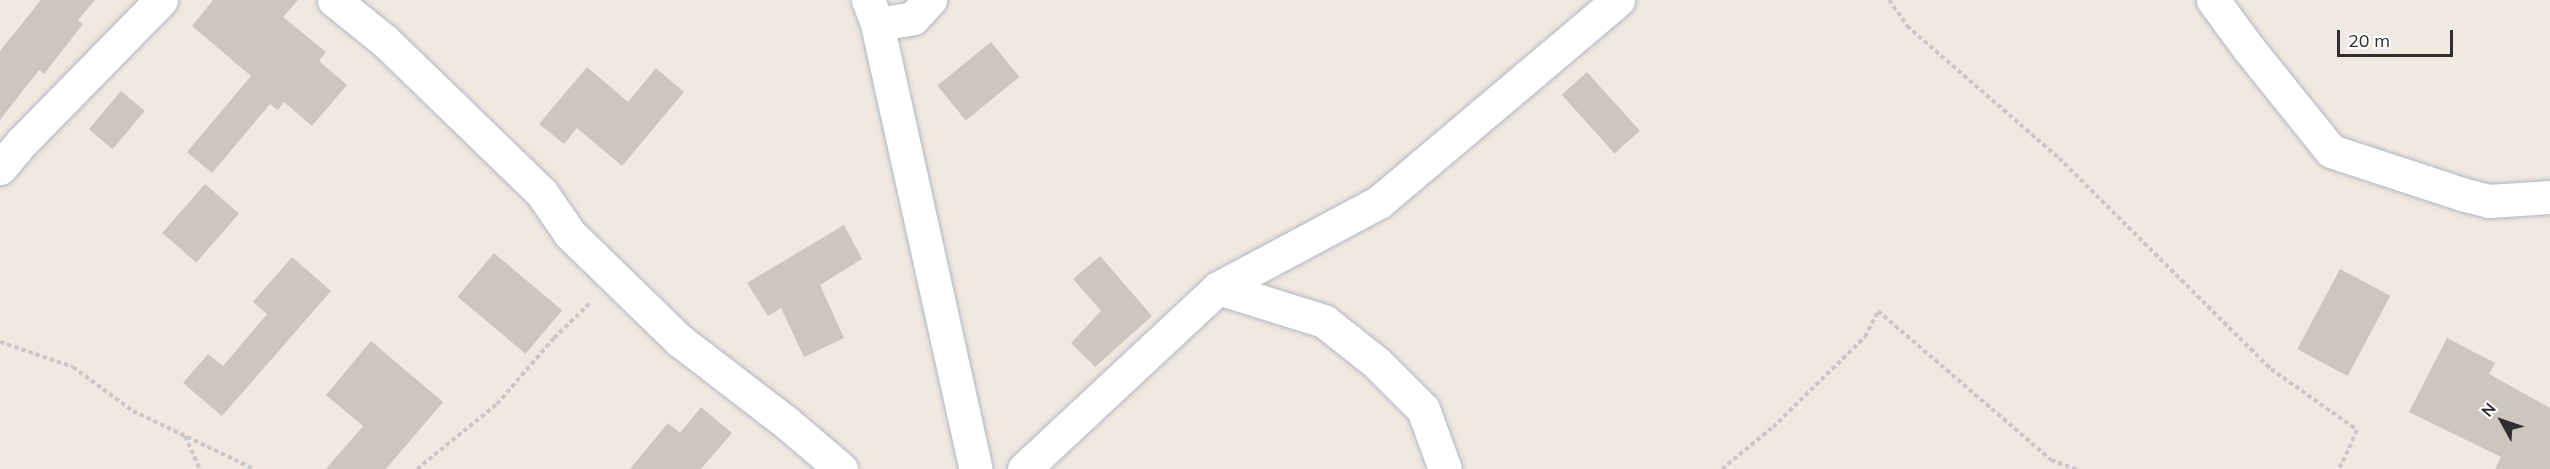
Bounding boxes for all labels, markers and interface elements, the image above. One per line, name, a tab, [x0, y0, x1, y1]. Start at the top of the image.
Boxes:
scale bar	[2340, 18, 2456, 56]
text: 20 m	[2348, 29, 2390, 52]
north arrow	[2472, 391, 2532, 451]
text: N	[2477, 398, 2500, 420]

